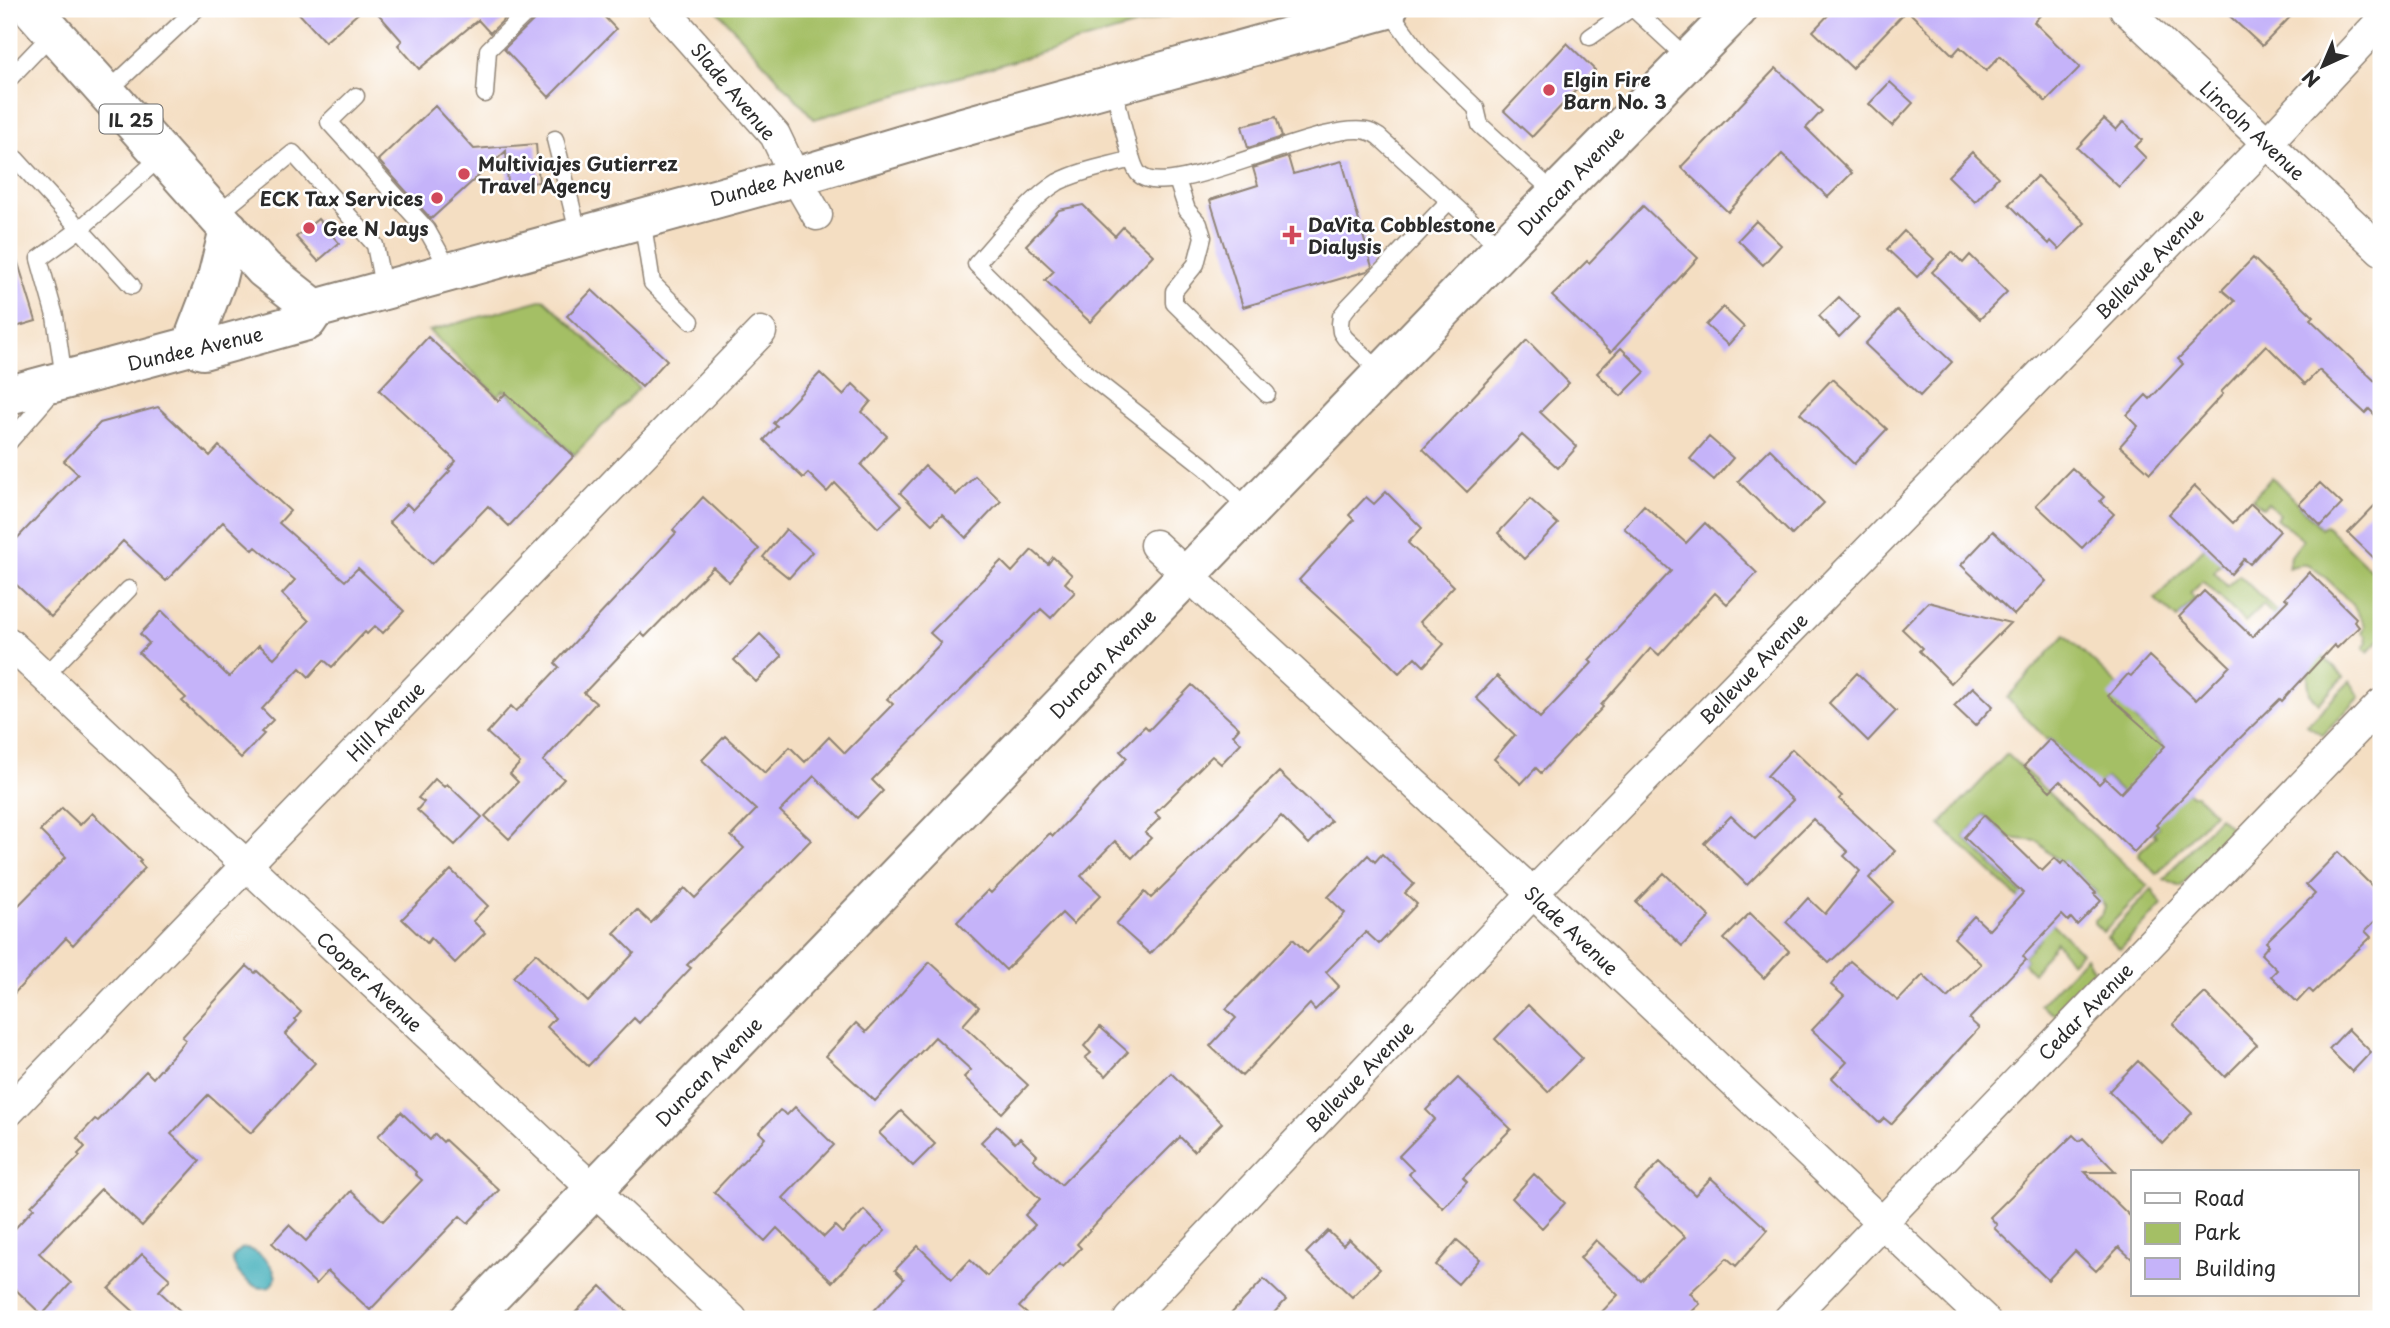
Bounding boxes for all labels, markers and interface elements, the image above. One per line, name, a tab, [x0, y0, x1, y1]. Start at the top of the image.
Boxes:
north arrow	[2288, 32, 2358, 102]
street label: Slade Avenue	[685, 36, 783, 146]
text: N	[2295, 64, 2326, 94]
place label: Elgin Fire Barn No. 3	[1563, 65, 1667, 115]
street label: Lincoln Avenue	[2194, 74, 2312, 186]
marker: Elgin Fire Barn No. 3	[1541, 82, 1557, 98]
road number: IL 25	[100, 104, 162, 134]
street label: Duncan Avenue	[1510, 119, 1630, 241]
street label: Dundee Avenue	[707, 148, 847, 212]
place label: Multiviajes Gutierrez Travel Agency	[478, 149, 678, 199]
marker: Multiviajes Gutierrez Travel Agency	[456, 166, 472, 182]
place label: ECK Tax Services	[260, 184, 423, 212]
marker: ECK Tax Services	[429, 190, 445, 206]
street label: Bellevue Avenue	[2088, 201, 2210, 325]
place label: DaVita Cobblestone Dialysis	[1308, 210, 1496, 260]
place label: Gee N Jays	[323, 214, 429, 242]
marker: Gee N Jays	[301, 220, 317, 236]
marker: DaVita Cobblestone Dialysis	[1282, 225, 1302, 245]
street label: Dundee Avenue	[125, 319, 265, 377]
street label: Duncan Avenue	[1042, 602, 1162, 724]
street label: Bellevue Avenue	[1692, 606, 1814, 730]
street label: Hill Avenue	[340, 675, 430, 767]
street label: Slade Avenue	[1519, 879, 1625, 981]
street label: Cooper Avenue	[311, 924, 429, 1038]
street label: Cedar Avenue	[2031, 956, 2139, 1066]
street label: Duncan Avenue	[648, 1010, 768, 1132]
street label: Bellevue Avenue	[1298, 1014, 1420, 1138]
legend	[2131, 1170, 2358, 1296]
text: Road	[2194, 1181, 2245, 1213]
text: Park	[2194, 1215, 2241, 1247]
text: Building	[2194, 1251, 2276, 1283]

